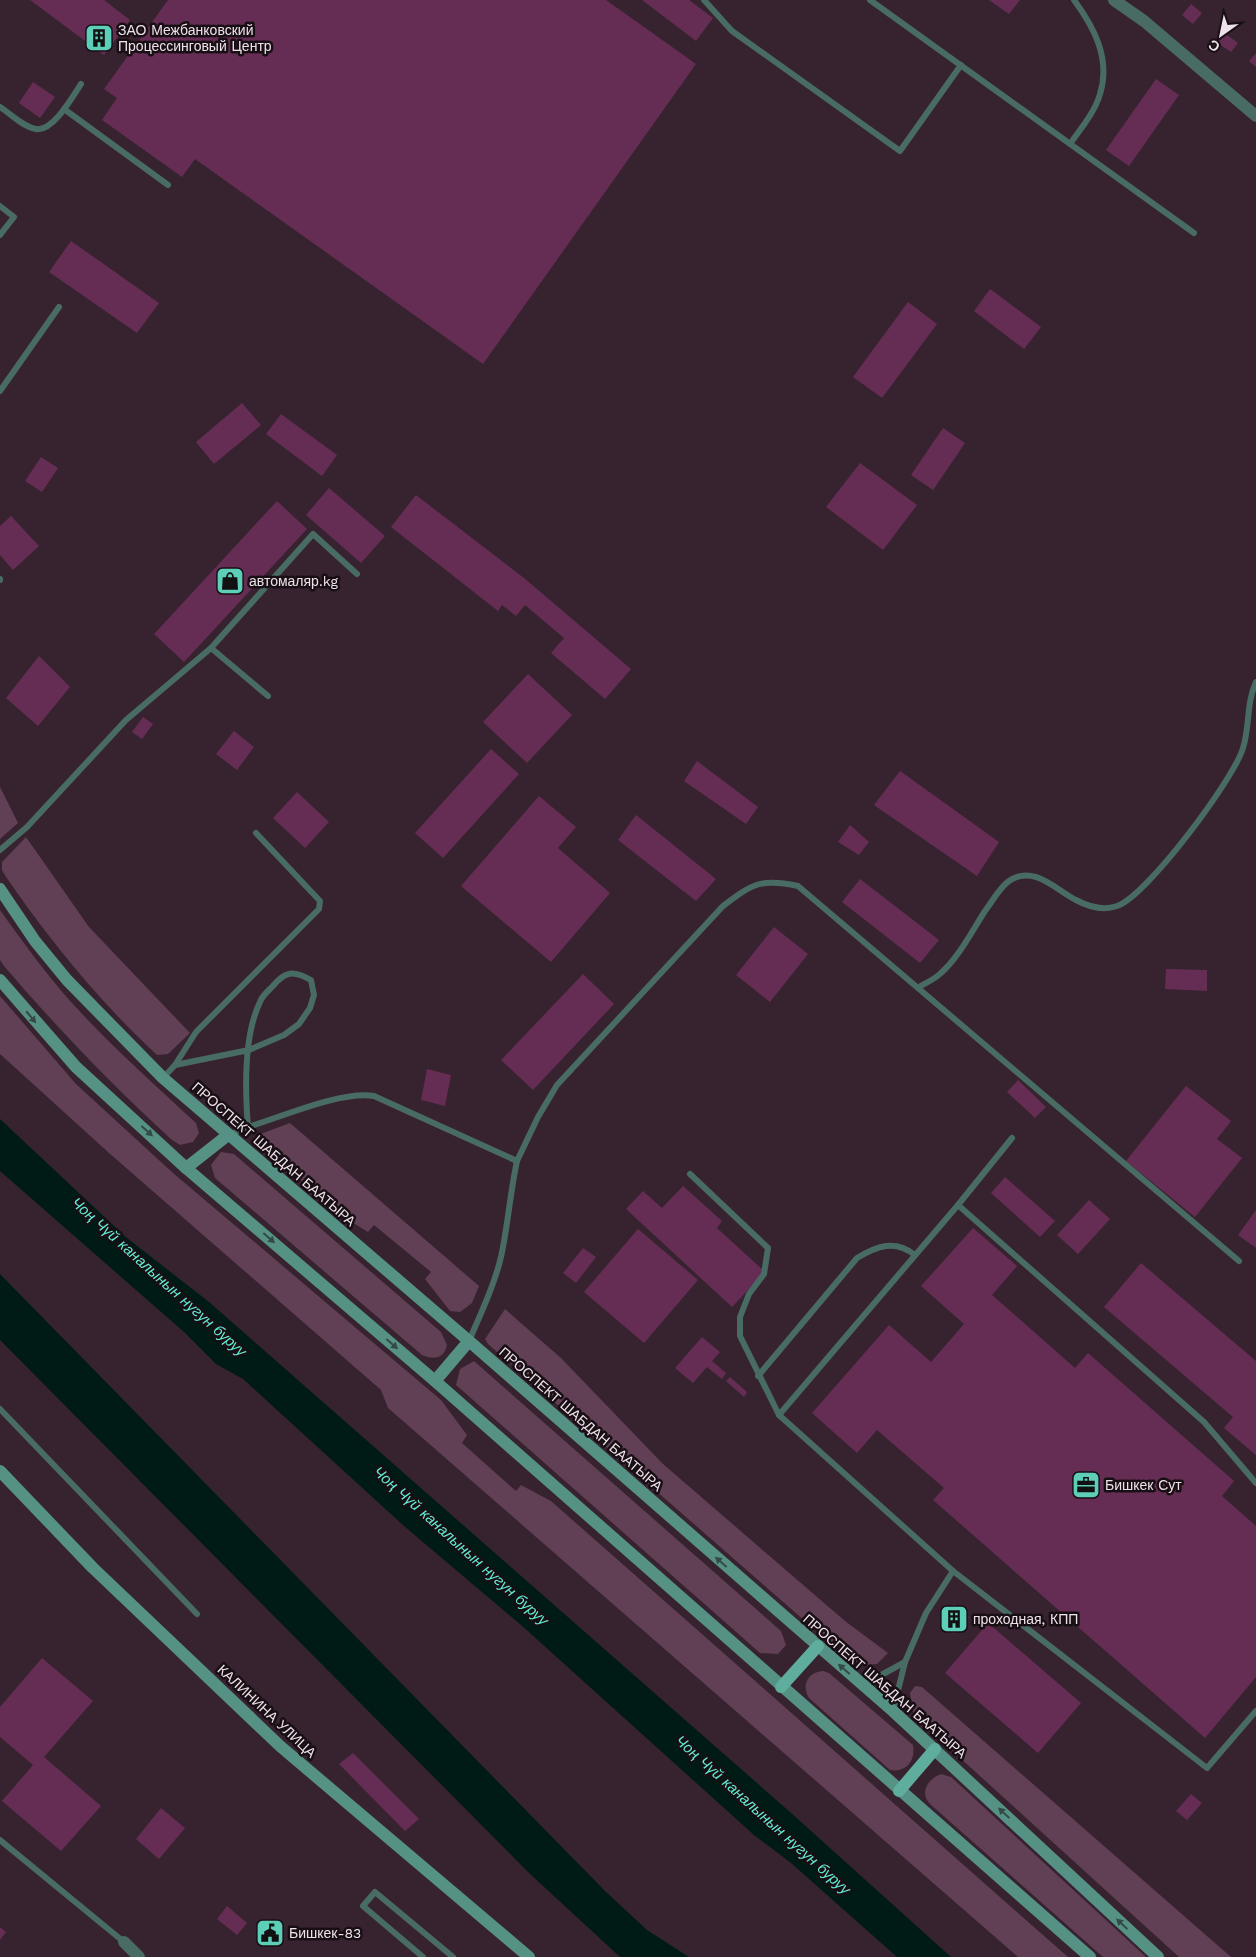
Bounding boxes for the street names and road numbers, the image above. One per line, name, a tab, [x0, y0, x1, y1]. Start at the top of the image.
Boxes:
street label: ПРОСПЕКТ ШАБДАН БААТЫРА	[189, 1079, 359, 1230]
street label: ПРОСПЕКТ ШАБДАН БААТЫРА	[496, 1344, 666, 1495]
street label: ПРОСПЕКТ ШАБДАН БААТЫРА	[800, 1611, 970, 1762]
street label: КАЛИНИНА УЛИЦА	[214, 1661, 320, 1761]

